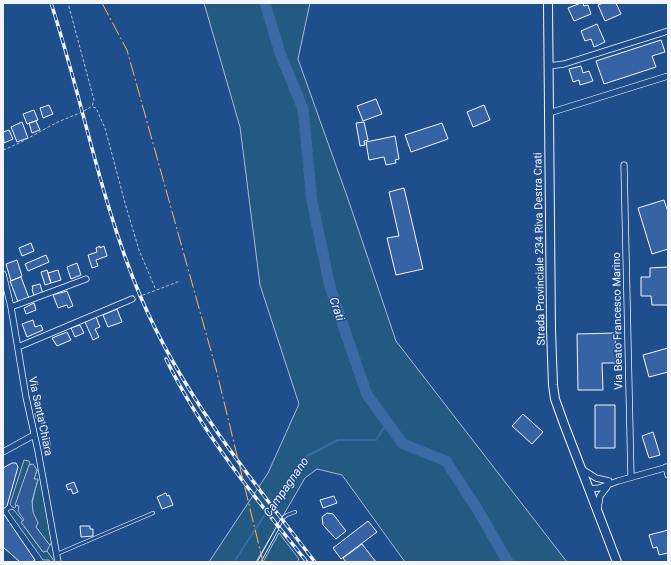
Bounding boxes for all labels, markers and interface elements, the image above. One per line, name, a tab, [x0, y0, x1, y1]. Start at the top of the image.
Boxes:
street label: Strada Provinciale 234 Riva Destra Crati	[531, 152, 548, 346]
street label: Via Beato Francesco Marino	[610, 252, 625, 390]
water label: Crati	[326, 295, 348, 323]
street label: Via Santa Chiara	[26, 375, 55, 457]
water label: Campagnano	[260, 454, 312, 519]

